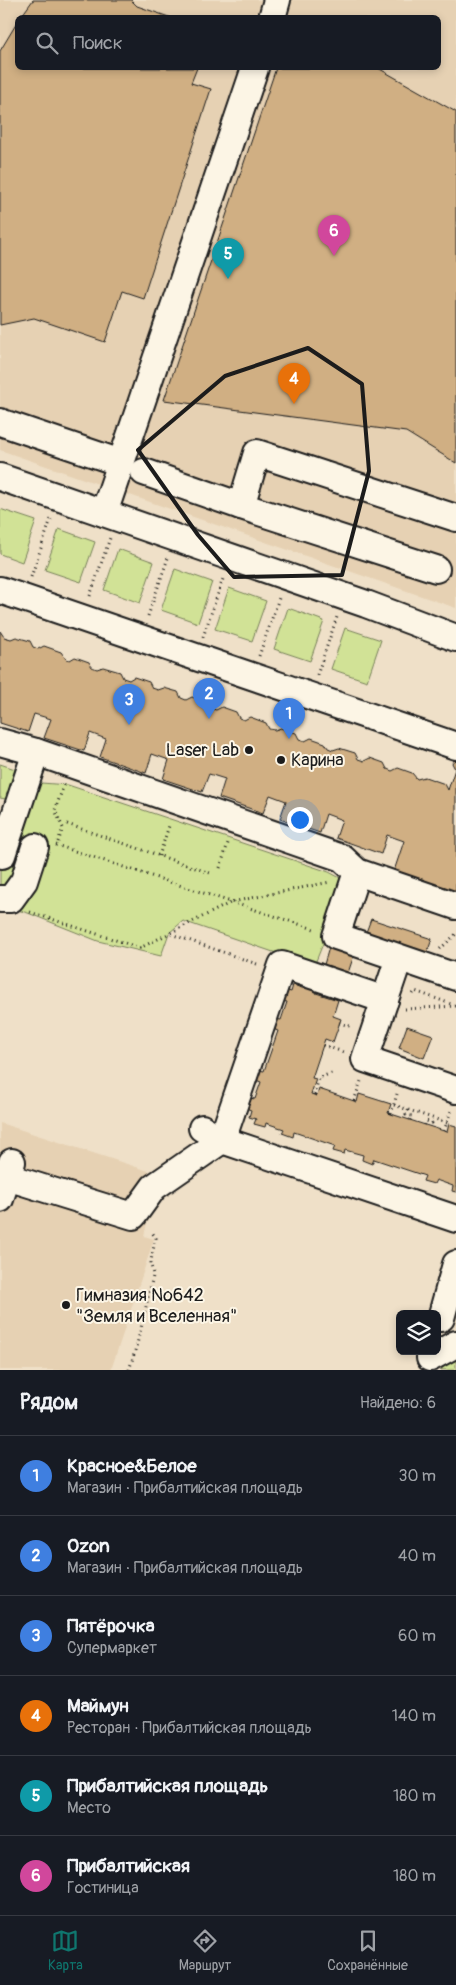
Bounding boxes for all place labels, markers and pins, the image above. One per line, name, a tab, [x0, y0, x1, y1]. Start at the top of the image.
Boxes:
pin: 6	[318, 215, 350, 256]
pin: 5	[212, 238, 244, 279]
pin: 4	[278, 363, 310, 404]
pin: 2	[193, 678, 225, 719]
pin: 3	[113, 684, 145, 725]
pin: 1	[273, 698, 305, 739]
place label: Laser Lab	[166, 739, 239, 762]
marker: Laser Lab	[243, 744, 255, 756]
place label: Карина	[291, 749, 344, 772]
marker: Карина	[275, 754, 287, 766]
place label: Гимназия №642 "Земля и Вселенная"	[76, 1284, 237, 1328]
marker: Гимназия №642 "Земля и Вселенная"	[60, 1299, 72, 1311]

